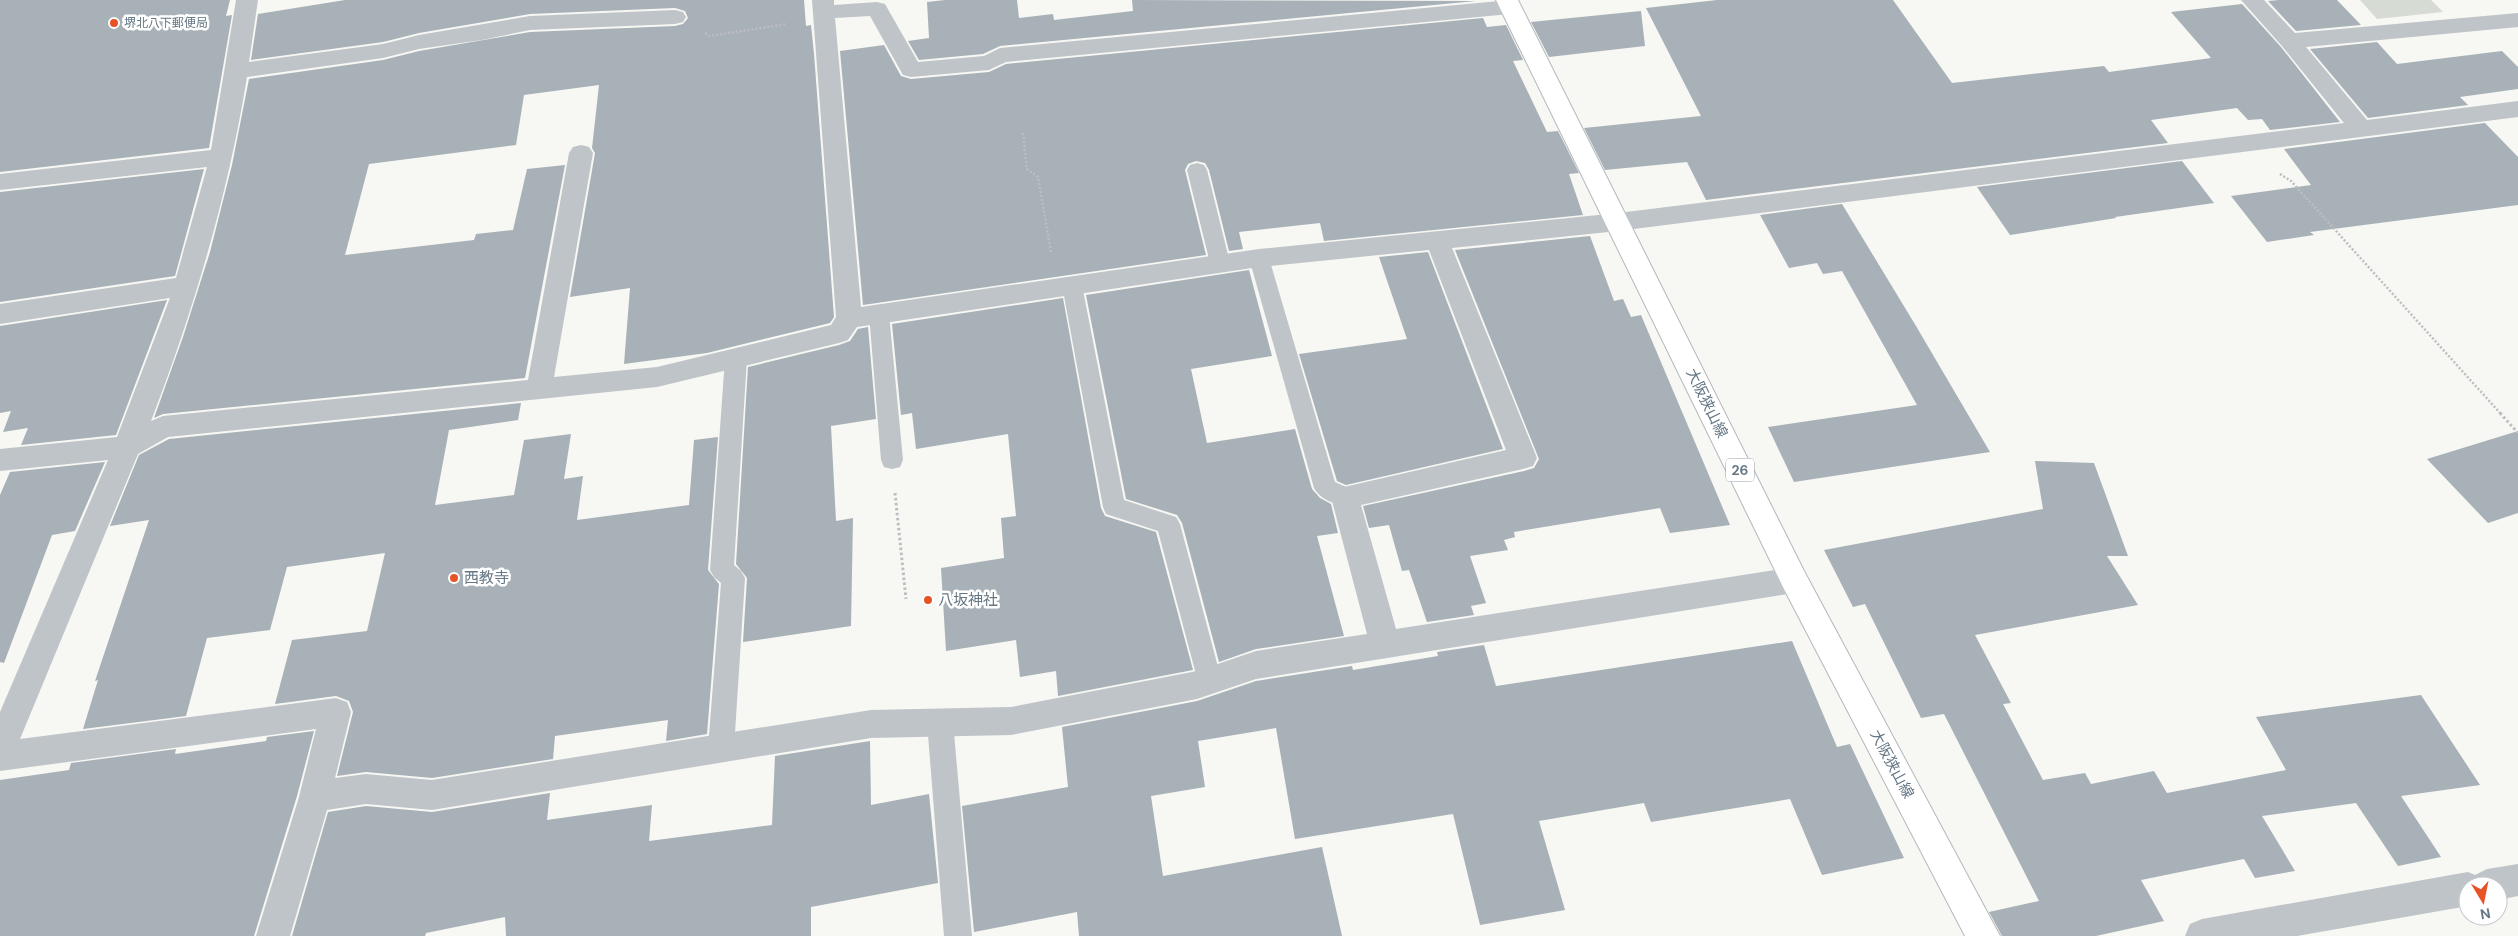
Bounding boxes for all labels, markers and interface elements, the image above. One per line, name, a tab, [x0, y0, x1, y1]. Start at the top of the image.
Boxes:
place label: 堺北八下郵便局	[124, 15, 208, 31]
marker: 堺北八下郵便局	[108, 17, 120, 29]
street label: 大阪狭山線	[1682, 365, 1732, 441]
road number: 26	[1726, 458, 1754, 482]
place label: 西教寺	[464, 568, 509, 588]
marker: 西教寺	[448, 572, 460, 584]
place label: 八坂神社	[938, 590, 998, 610]
marker: 八坂神社	[922, 594, 934, 606]
street label: 大阪狭山線	[1866, 726, 1918, 802]
north arrow	[2458, 876, 2508, 926]
text: N	[2479, 904, 2492, 924]

